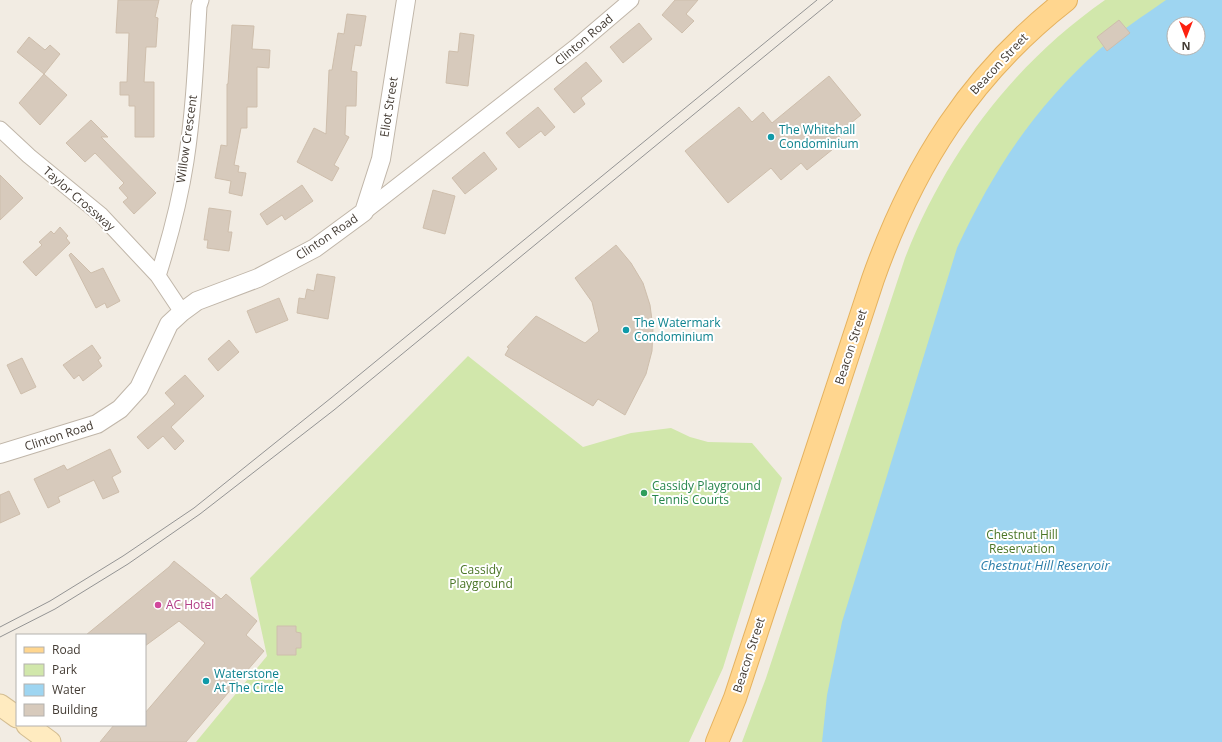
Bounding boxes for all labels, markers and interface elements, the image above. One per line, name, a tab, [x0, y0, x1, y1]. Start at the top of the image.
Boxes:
street label: Clinton Road	[551, 10, 617, 69]
north arrow	[1166, 16, 1206, 56]
street label: Beacon Street	[966, 29, 1031, 98]
text: N	[1182, 39, 1190, 54]
street label: Eliot Street	[375, 76, 402, 138]
street label: Willow Crescent	[172, 94, 201, 184]
place label: The Whitehall Condominium	[779, 121, 859, 152]
marker: The Whitehall Condominium	[766, 132, 776, 142]
street label: Taylor Crossway	[40, 162, 120, 235]
street label: Clinton Road	[292, 210, 361, 264]
street label: Beacon Street	[830, 307, 871, 387]
place label: The Watermark Condominium	[634, 314, 721, 345]
marker: The Watermark Condominium	[621, 325, 631, 335]
street label: Clinton Road	[22, 416, 96, 455]
place label: Cassidy Playground Tennis Courts	[652, 477, 761, 508]
marker: Cassidy Playground Tennis Courts	[639, 488, 649, 498]
park label: Chestnut Hill Reservation	[986, 526, 1058, 557]
water label: Chestnut Hill Reservoir	[980, 556, 1110, 574]
park label: Cassidy Playground	[449, 561, 513, 592]
place label: AC Hotel	[166, 596, 214, 613]
marker: AC Hotel	[153, 600, 163, 610]
street label: Beacon Street	[728, 615, 769, 695]
legend	[16, 634, 146, 726]
text: Road	[52, 641, 81, 658]
text: Park	[52, 661, 78, 678]
place label: Waterstone At The Circle	[214, 665, 284, 696]
marker: Waterstone At The Circle	[201, 676, 211, 686]
text: Water	[52, 681, 86, 698]
text: Building	[52, 701, 98, 718]

